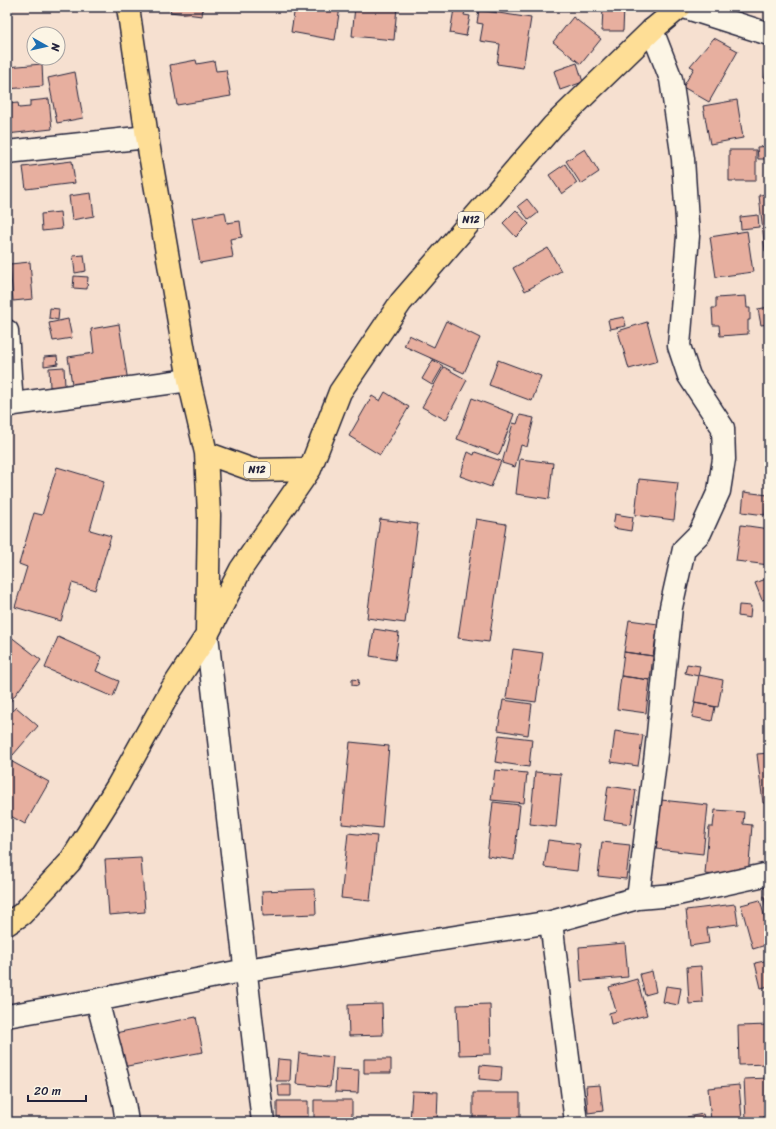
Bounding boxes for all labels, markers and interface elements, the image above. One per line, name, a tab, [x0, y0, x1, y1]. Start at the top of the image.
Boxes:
north arrow	[26, 26, 66, 66]
text: N	[45, 41, 65, 53]
road number: N12	[458, 212, 484, 228]
road number: N12	[244, 462, 270, 478]
scale bar	[28, 1077, 86, 1103]
text: 20 m	[34, 1080, 61, 1102]

